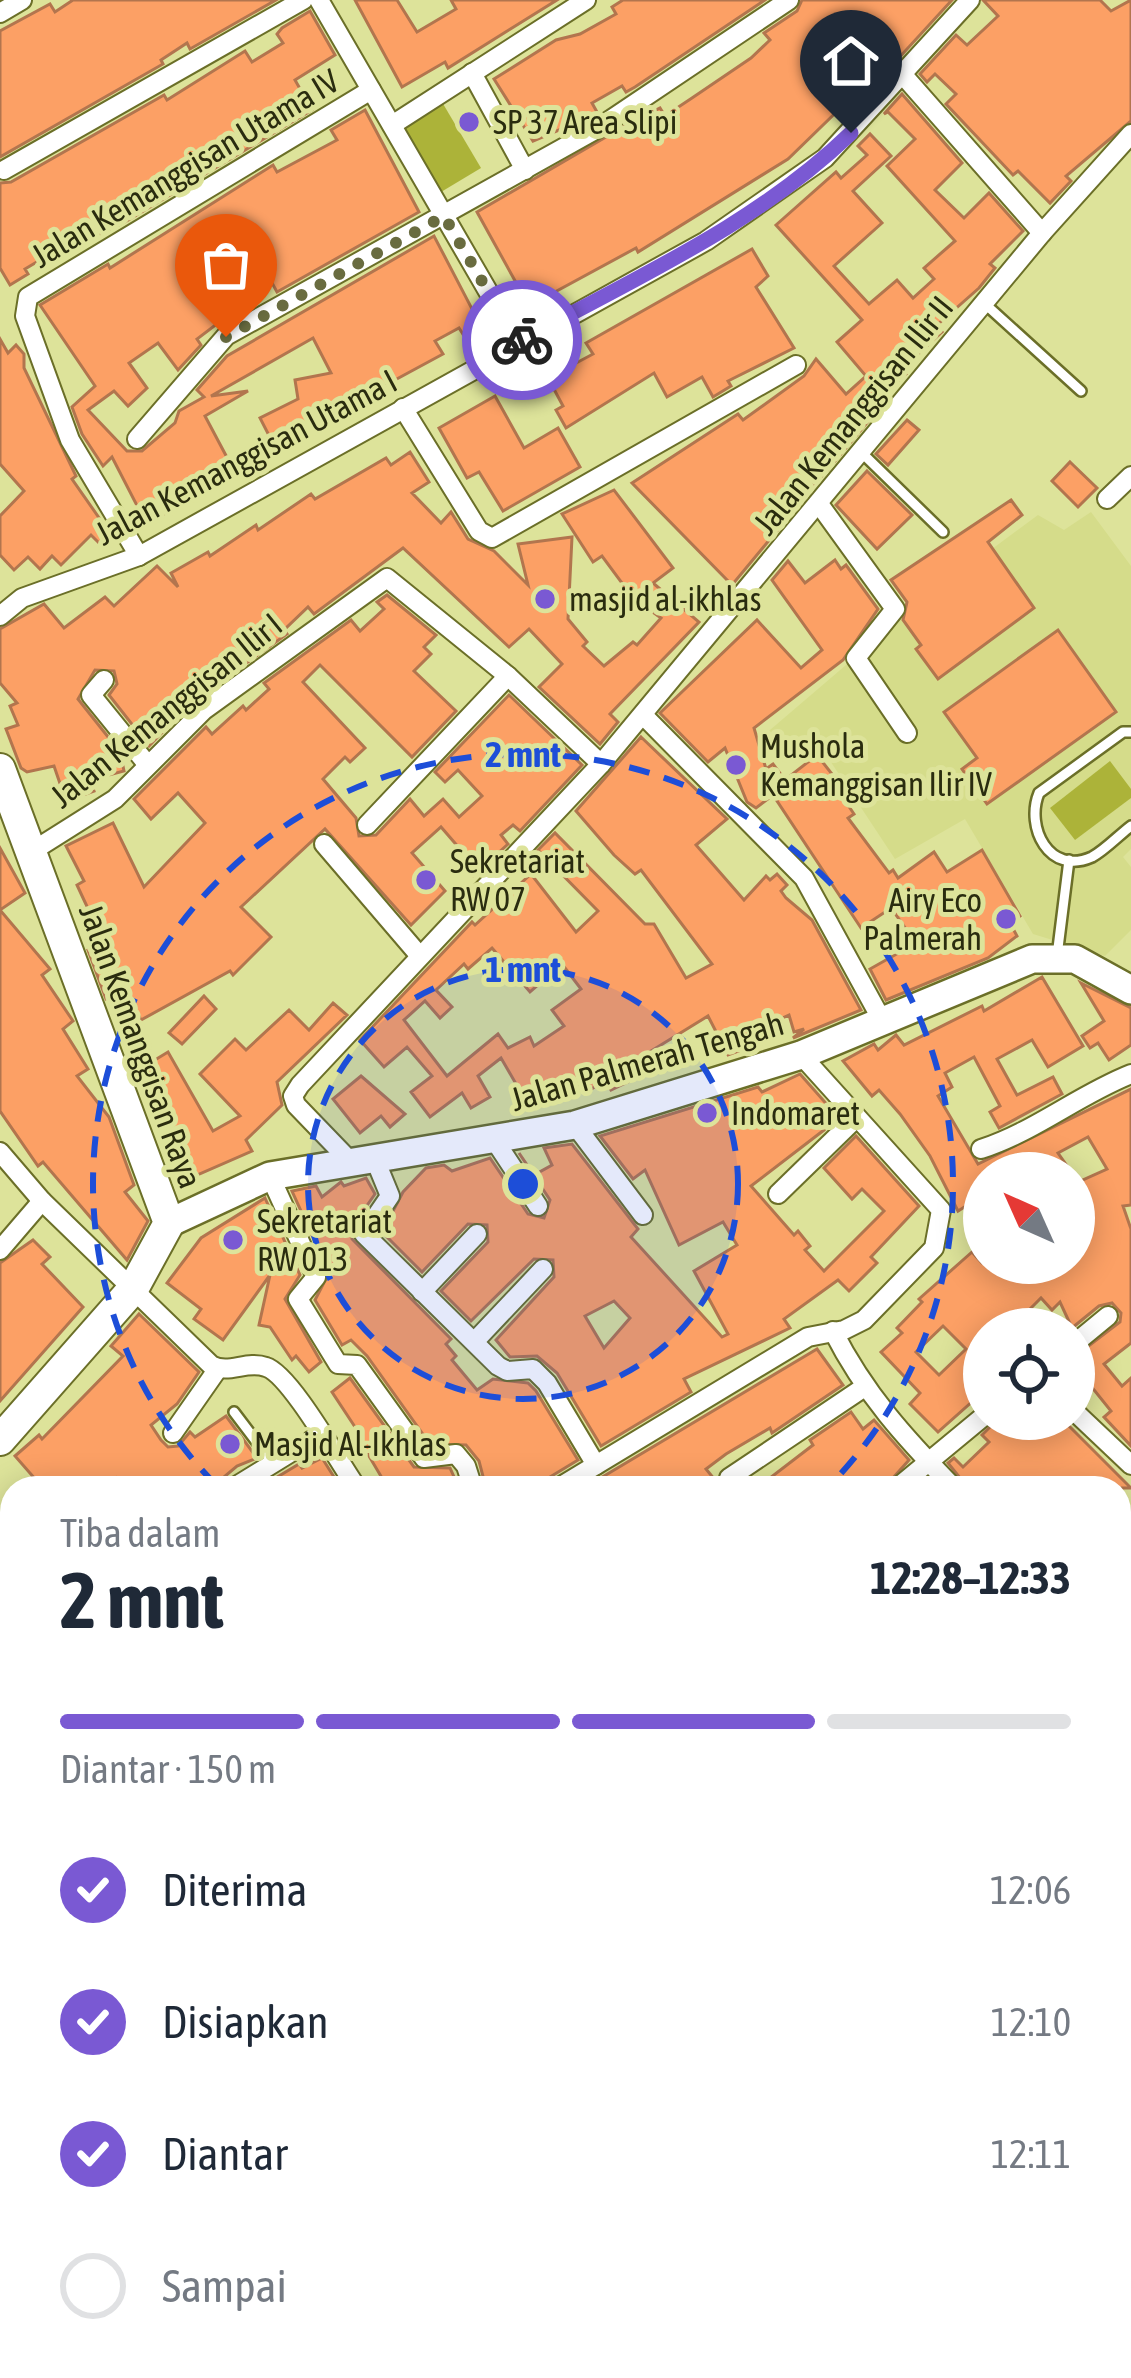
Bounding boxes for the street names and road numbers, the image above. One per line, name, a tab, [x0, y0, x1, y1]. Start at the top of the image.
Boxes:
street label: Jalan Kemanggisan Utama IV	[25, 61, 346, 275]
street label: Jalan Kemanggisan Ilir II	[745, 288, 961, 542]
street label: Jalan Kemanggisan Utama I	[89, 362, 403, 552]
street label: Jalan Kemanggisan Ilir I	[43, 605, 289, 815]
street label: Jalan Kemanggisan Raya	[72, 899, 210, 1193]
street label: Jalan Palmerah Tengah	[506, 1004, 788, 1118]

